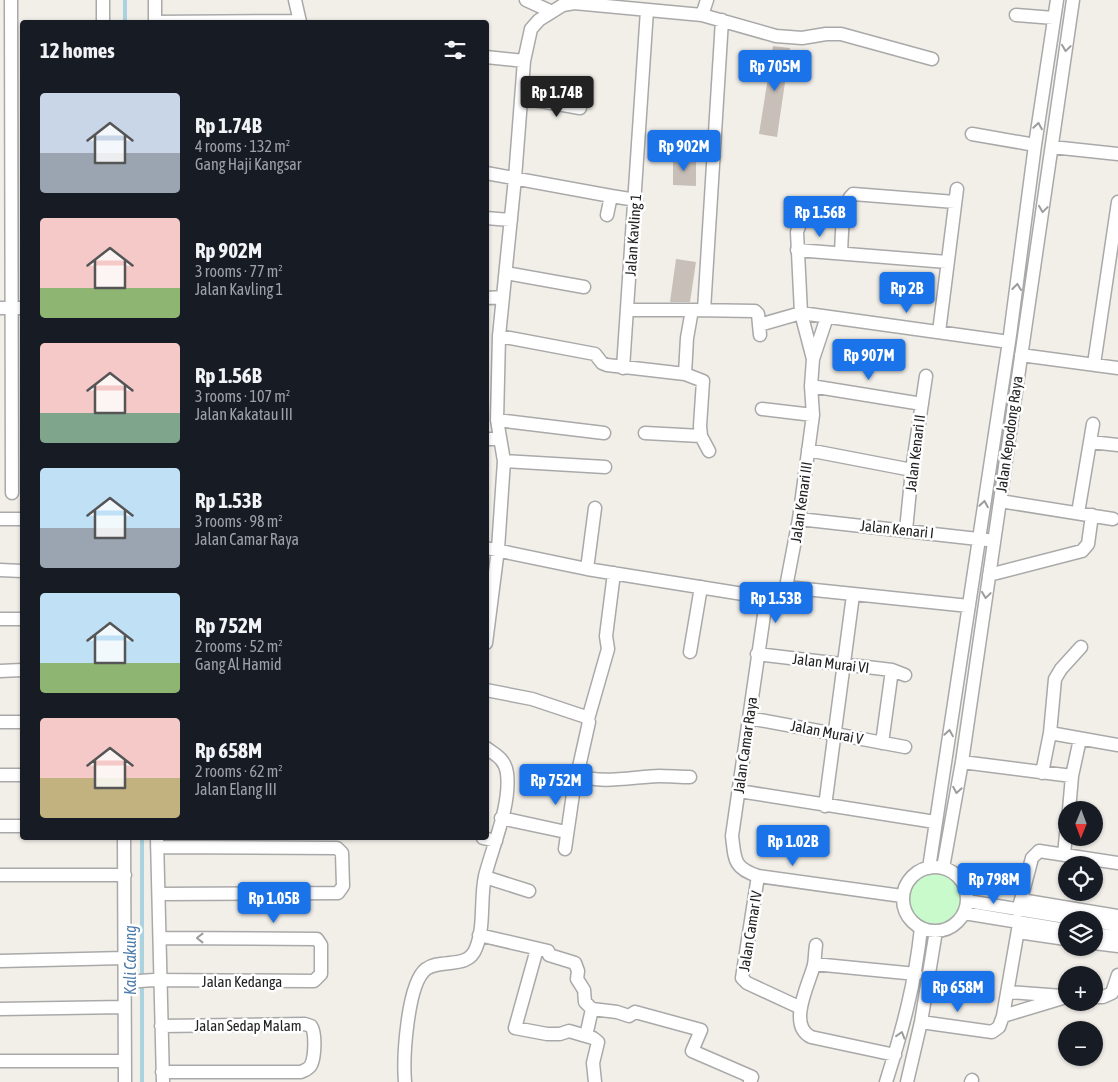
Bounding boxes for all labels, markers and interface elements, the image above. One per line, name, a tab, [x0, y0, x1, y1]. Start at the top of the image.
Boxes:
icon: filters	[441, 36, 469, 64]
text: 12 homes	[40, 38, 115, 62]
one-way arrow	[1061, 45, 1072, 53]
pin: Rp 705M	[729, 49, 821, 92]
text: Rp 705M	[749, 57, 801, 75]
pin: Rp 1.74B	[505, 76, 609, 118]
text: Rp 1.74B	[532, 83, 582, 101]
icon: home	[80, 113, 140, 173]
text: Rp 1.74B	[195, 113, 262, 137]
one-way arrow	[1032, 121, 1042, 130]
pin: Rp 902M	[638, 130, 730, 172]
text: 4 rooms · 132 m²	[195, 137, 290, 155]
text: Rp 902M	[658, 137, 710, 155]
text: Gang Haji Kangsar	[195, 155, 301, 173]
street label: Jalan Kavling 1	[622, 193, 644, 277]
pin: Rp 1.56B	[768, 196, 872, 238]
text: Rp 1.56B	[795, 203, 845, 221]
one-way arrow	[1038, 205, 1048, 213]
icon: home	[80, 238, 140, 298]
text: Rp 902M	[195, 238, 262, 262]
text: 3 rooms · 77 m²	[195, 262, 283, 280]
pin: Rp 2B	[872, 272, 942, 314]
text: Rp 2B	[891, 279, 923, 297]
text: Jalan Kavling 1	[195, 280, 283, 298]
one-way arrow	[1011, 282, 1022, 290]
pin: Rp 907M	[823, 338, 915, 381]
text: Rp 907M	[843, 346, 895, 364]
icon: home	[80, 363, 140, 423]
text: Rp 1.56B	[195, 363, 262, 387]
street label: Jalan Kepodong Raya	[992, 375, 1026, 493]
text: 3 rooms · 107 m²	[195, 387, 290, 405]
text: Jalan Kakatau III	[195, 405, 293, 423]
street label: Jalan Kenari II	[902, 413, 928, 493]
street label: Jalan Kenari III	[787, 460, 815, 544]
icon: home	[80, 488, 140, 548]
text: Rp 1.53B	[195, 488, 262, 512]
one-way arrow	[979, 499, 989, 508]
text: 3 rooms · 98 m²	[195, 512, 283, 530]
street label: Jalan Kenari I	[859, 517, 935, 541]
text: Jalan Camar Raya	[195, 530, 299, 548]
pin: Rp 1.53B	[724, 582, 828, 624]
text: Rp 1.53B	[751, 589, 801, 607]
one-way arrow	[981, 591, 992, 599]
icon: home	[80, 613, 140, 673]
text: Rp 752M	[195, 613, 262, 637]
text: 2 rooms · 52 m²	[195, 637, 283, 655]
street label: Jalan Murai VI	[792, 650, 870, 676]
text: Gang Al Hamid	[195, 655, 282, 673]
street label: Jalan Camar Raya	[730, 696, 760, 794]
street label: Jalan Murai V	[789, 717, 865, 747]
one-way arrow	[943, 729, 954, 737]
icon: home	[80, 738, 140, 798]
text: Rp 658M	[195, 738, 262, 762]
text: 2 rooms · 62 m²	[195, 762, 283, 780]
pin: Rp 752M	[510, 764, 602, 806]
text: Rp 752M	[530, 771, 582, 789]
text: Jalan Elang III	[195, 780, 277, 798]
one-way arrow	[952, 786, 962, 795]
north arrow	[1058, 801, 1102, 846]
map controls	[1058, 801, 1103, 1066]
pin: Rp 1.02B	[741, 824, 845, 867]
text: Rp 1.02B	[768, 832, 818, 850]
button: locate	[1058, 856, 1103, 901]
pin: Rp 798M	[948, 862, 1040, 905]
text: Rp 798M	[968, 870, 1020, 888]
pin: Rp 1.05B	[222, 882, 326, 924]
text: Rp 1.05B	[249, 889, 299, 907]
street label: Jalan Camar IV	[735, 889, 765, 972]
button: layers	[1058, 911, 1103, 956]
water label: Kali Cakung	[121, 925, 140, 995]
one-way arrow	[196, 933, 204, 943]
button: +	[1058, 966, 1103, 1011]
pin: Rp 658M	[912, 970, 1004, 1013]
street label: Jalan Kedanga	[202, 973, 282, 990]
text: Rp 658M	[932, 978, 984, 996]
street label: Jalan Sedap Malam	[194, 1017, 302, 1034]
button: −	[1058, 1021, 1103, 1066]
one-way arrow	[895, 1032, 905, 1040]

